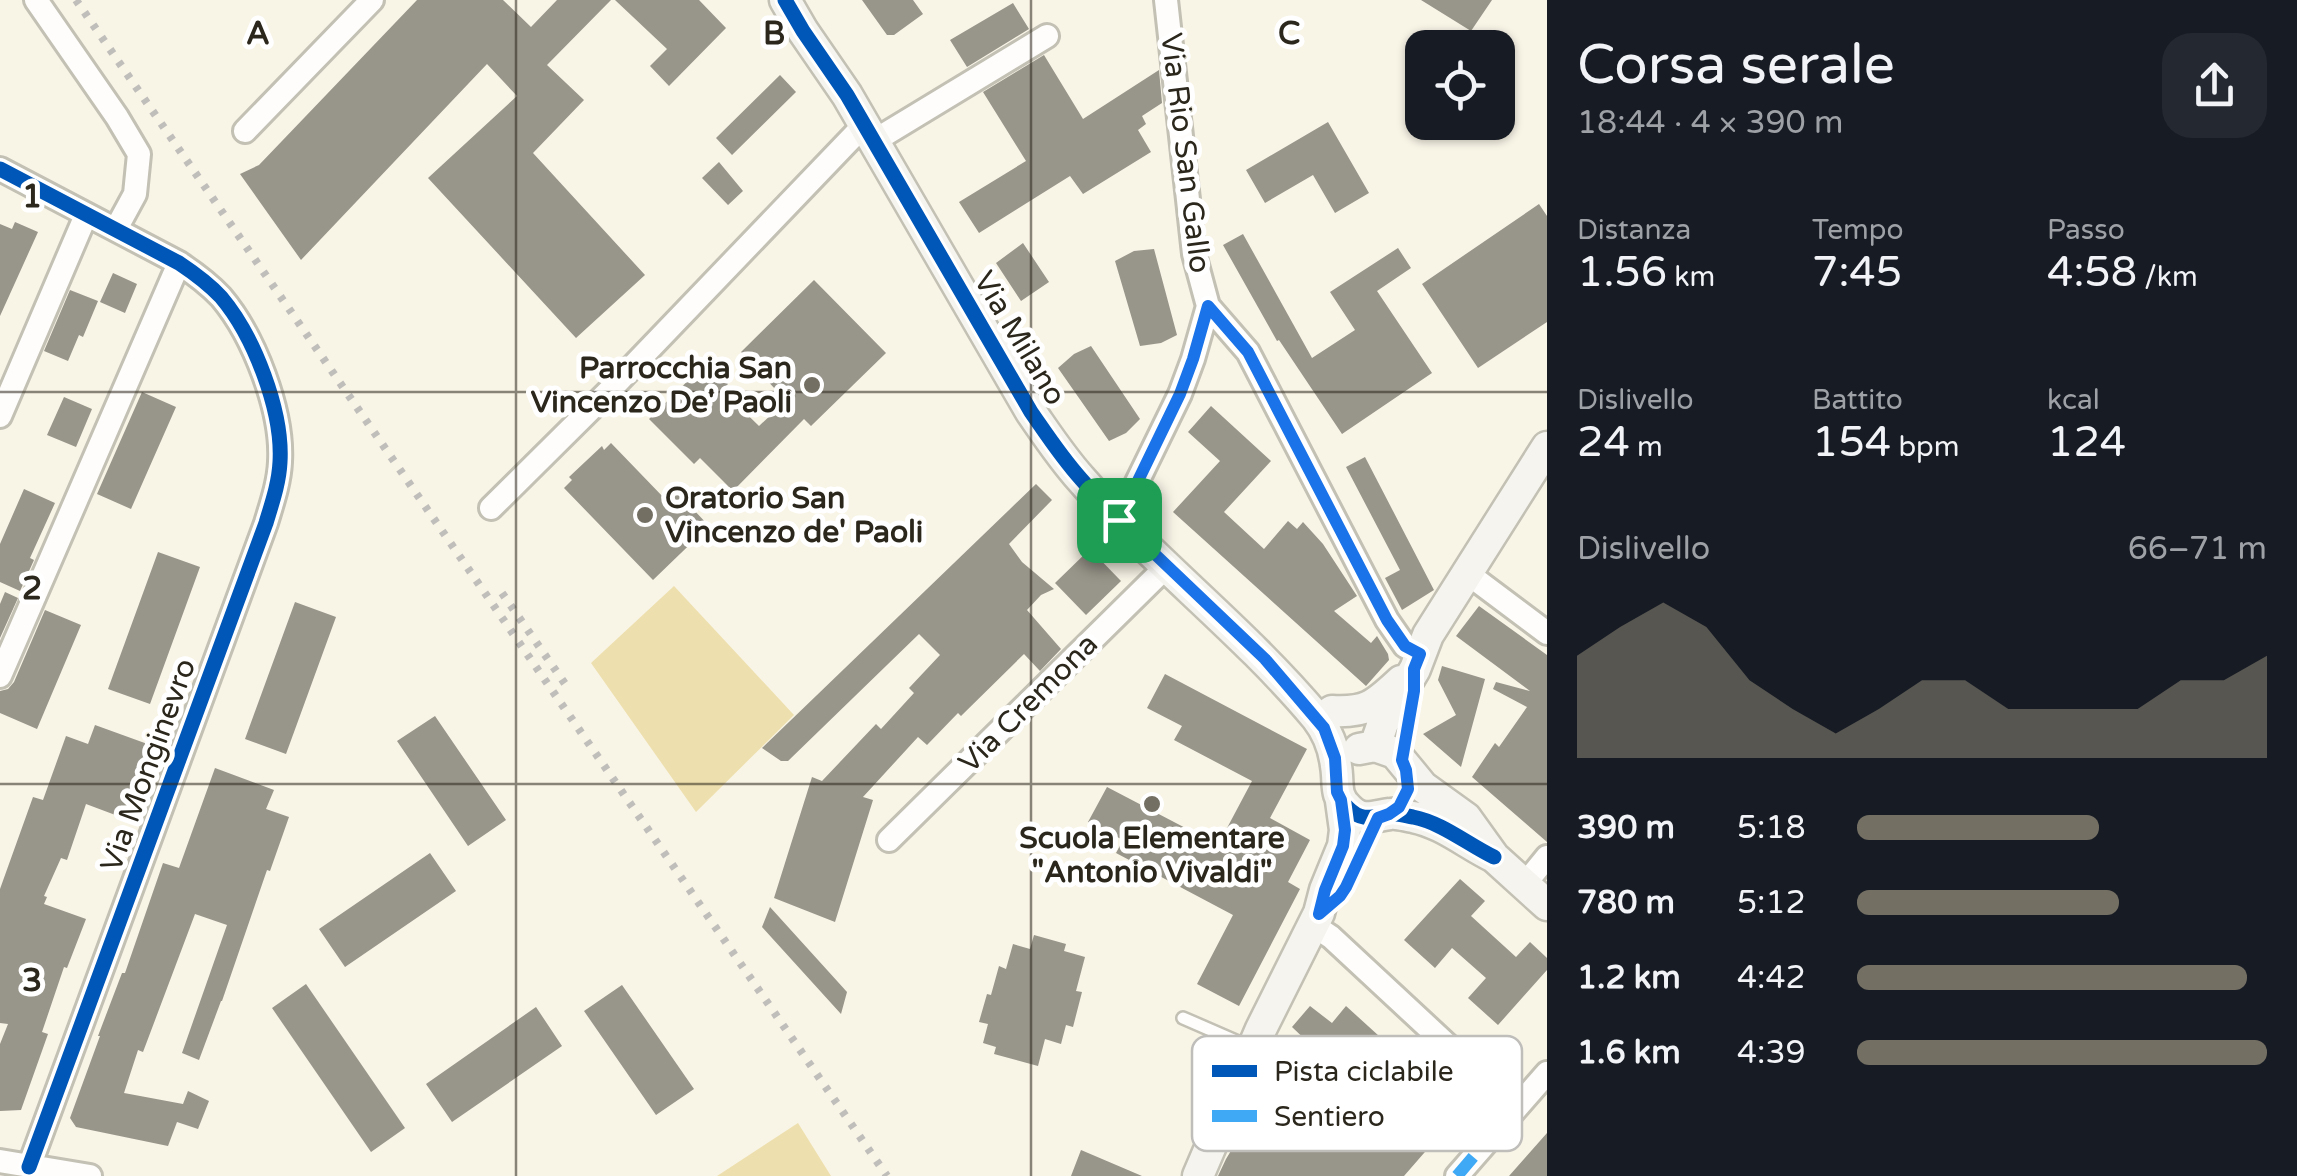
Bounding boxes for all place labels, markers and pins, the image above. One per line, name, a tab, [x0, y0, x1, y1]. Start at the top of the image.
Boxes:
place label: Parrocchia San Vincenzo De' Paoli	[531, 350, 792, 421]
marker: Parrocchia San Vincenzo De' Paoli	[801, 374, 823, 396]
pin	[1077, 478, 1162, 563]
place label: Oratorio San Vincenzo de' Paoli	[665, 480, 923, 551]
marker: Oratorio San Vincenzo de' Paoli	[634, 504, 656, 526]
marker: Scuola Elementare "Antonio Vivaldi"	[1141, 793, 1163, 815]
place label: Scuola Elementare "Antonio Vivaldi"	[1019, 820, 1285, 891]

